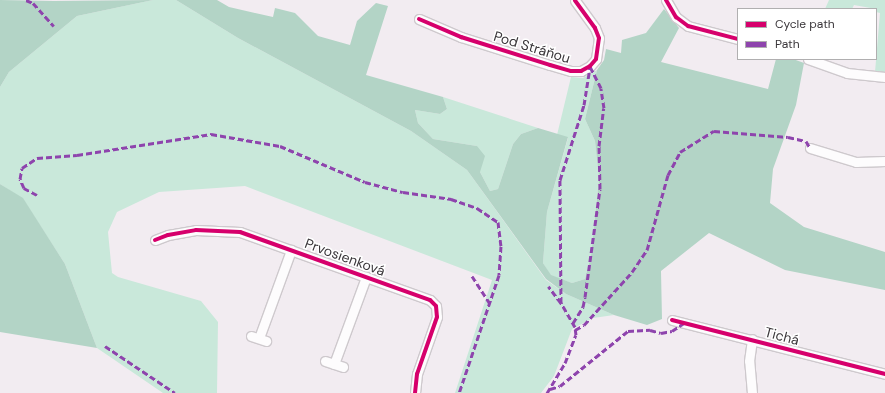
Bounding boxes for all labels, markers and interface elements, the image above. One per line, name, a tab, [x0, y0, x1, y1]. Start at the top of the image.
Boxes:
legend	[737, 8, 877, 60]
text: Cycle path	[775, 16, 835, 32]
street label: Pod Stráňou	[492, 27, 572, 67]
text: Path	[775, 36, 800, 52]
street label: Prvosienková	[303, 235, 387, 279]
street label: Tichá	[763, 323, 801, 349]

